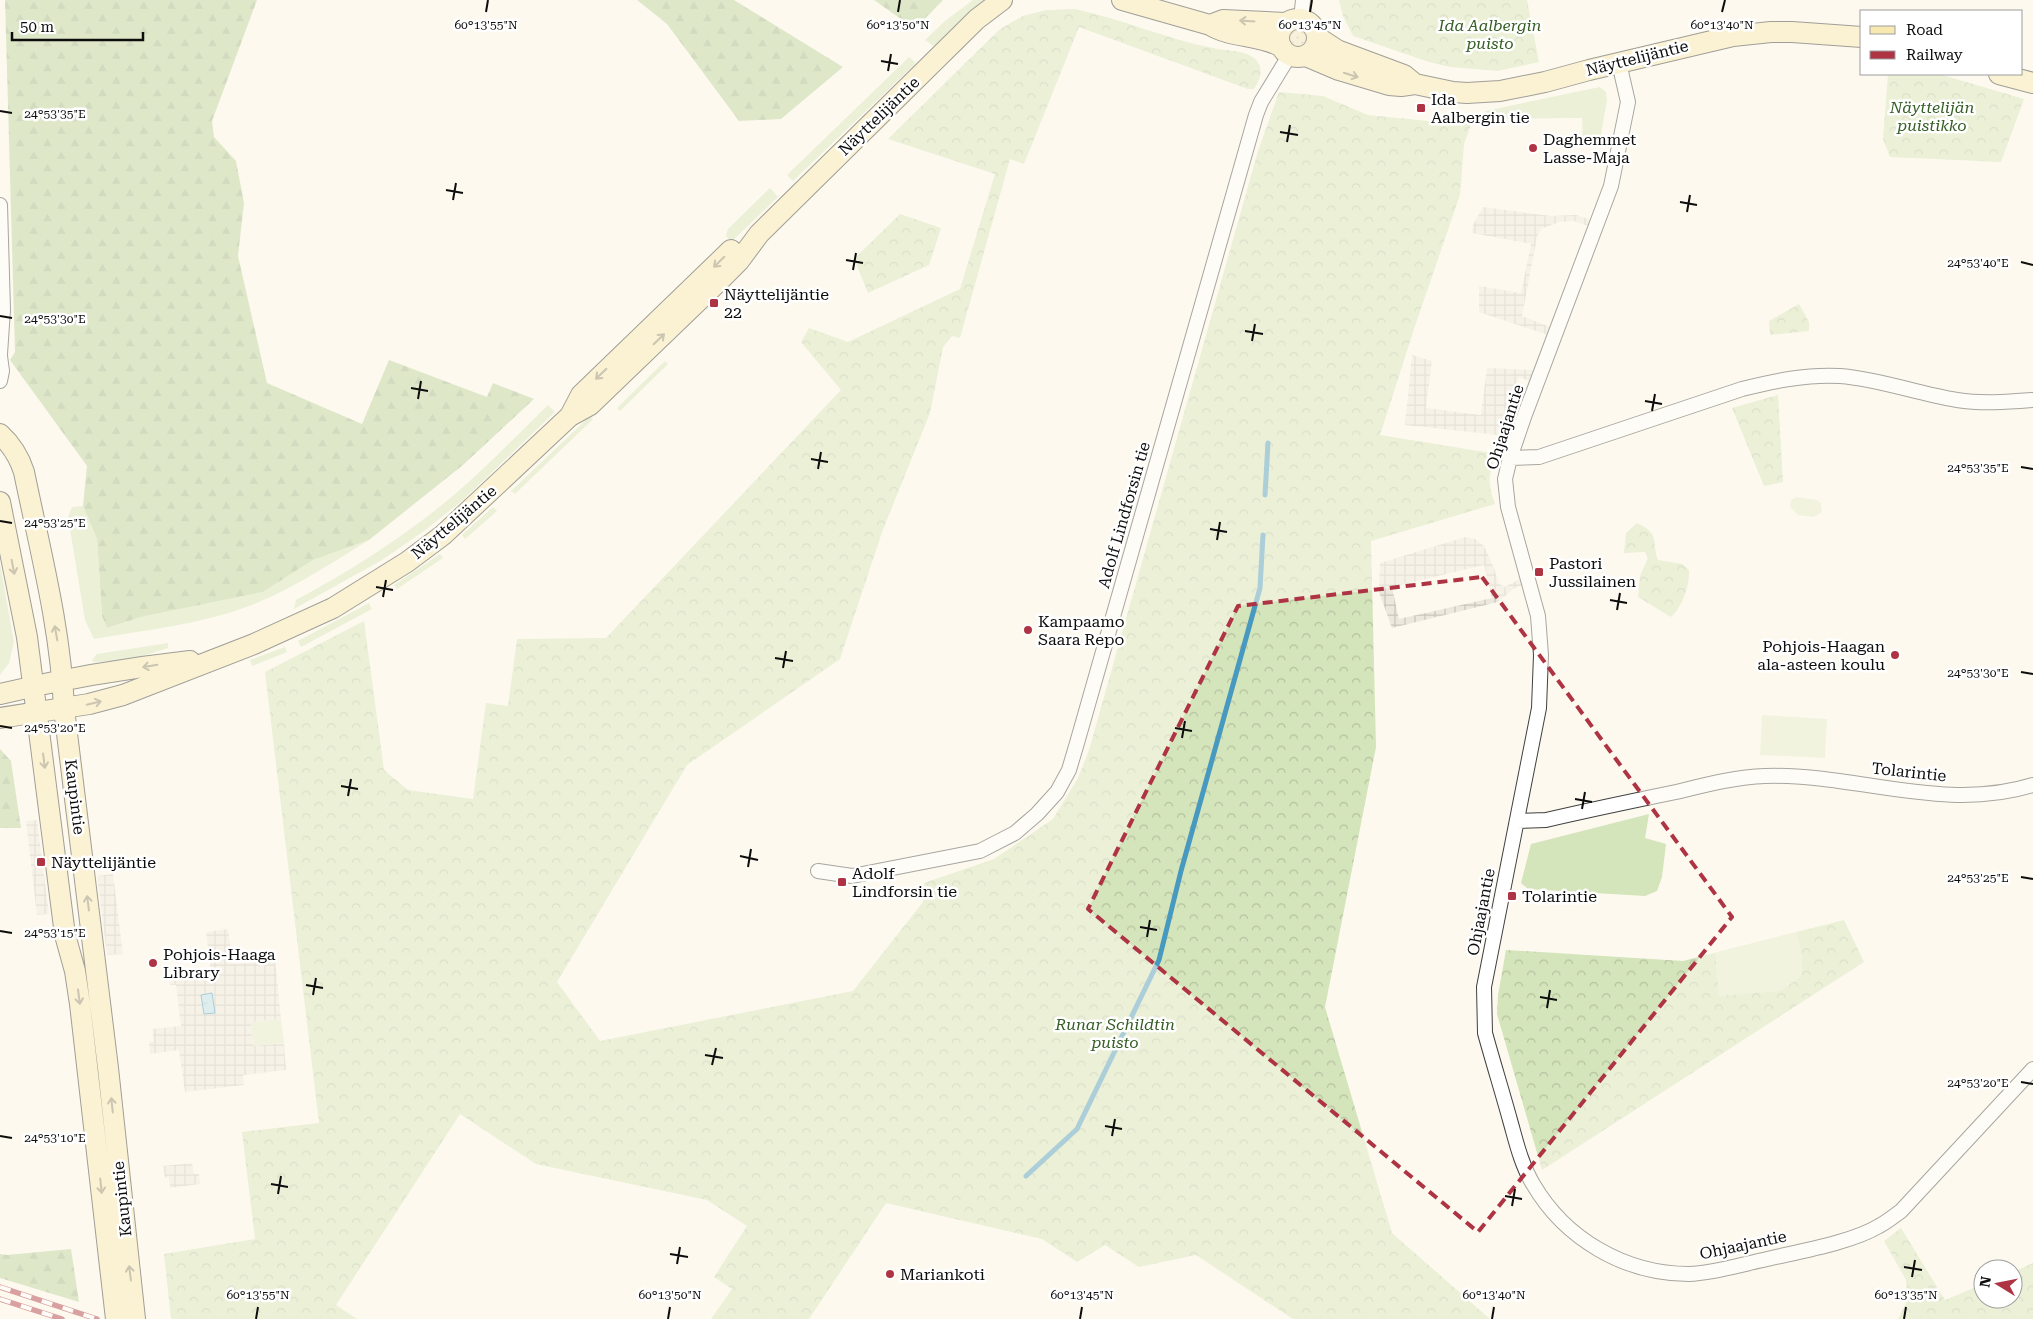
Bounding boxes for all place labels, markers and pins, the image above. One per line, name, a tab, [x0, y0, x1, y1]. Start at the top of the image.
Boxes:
place label: Ida Aalbergin tie	[1431, 90, 1530, 127]
marker: Ida Aalbergin tie	[1415, 102, 1427, 114]
place label: Daghemmet Lasse-Maja	[1543, 130, 1636, 167]
marker: Daghemmet Lasse-Maja	[1527, 142, 1539, 154]
place label: Näyttelijäntie 22	[724, 285, 829, 322]
marker: Näyttelijäntie 22	[708, 297, 720, 309]
place label: Pastori Jussilainen	[1549, 554, 1636, 591]
marker: Pastori Jussilainen	[1533, 566, 1545, 578]
place label: Kampaamo Saara Repo	[1038, 612, 1125, 649]
marker: Kampaamo Saara Repo	[1022, 624, 1034, 636]
place label: Pohjois-Haagan ala-asteen koulu	[1757, 637, 1885, 674]
marker: Pohjois-Haagan ala-asteen koulu	[1889, 649, 1901, 661]
place label: Näyttelijäntie	[51, 853, 156, 872]
marker: Näyttelijäntie	[35, 856, 47, 868]
place label: Adolf Lindforsin tie	[852, 864, 957, 901]
marker: Adolf Lindforsin tie	[836, 876, 848, 888]
place label: Tolarintie	[1522, 887, 1597, 906]
marker: Tolarintie	[1506, 890, 1518, 902]
place label: Pohjois-Haaga Library	[163, 945, 276, 982]
marker: Pohjois-Haaga Library	[147, 957, 159, 969]
place label: Mariankoti	[900, 1265, 985, 1284]
marker: Mariankoti	[884, 1268, 896, 1280]

